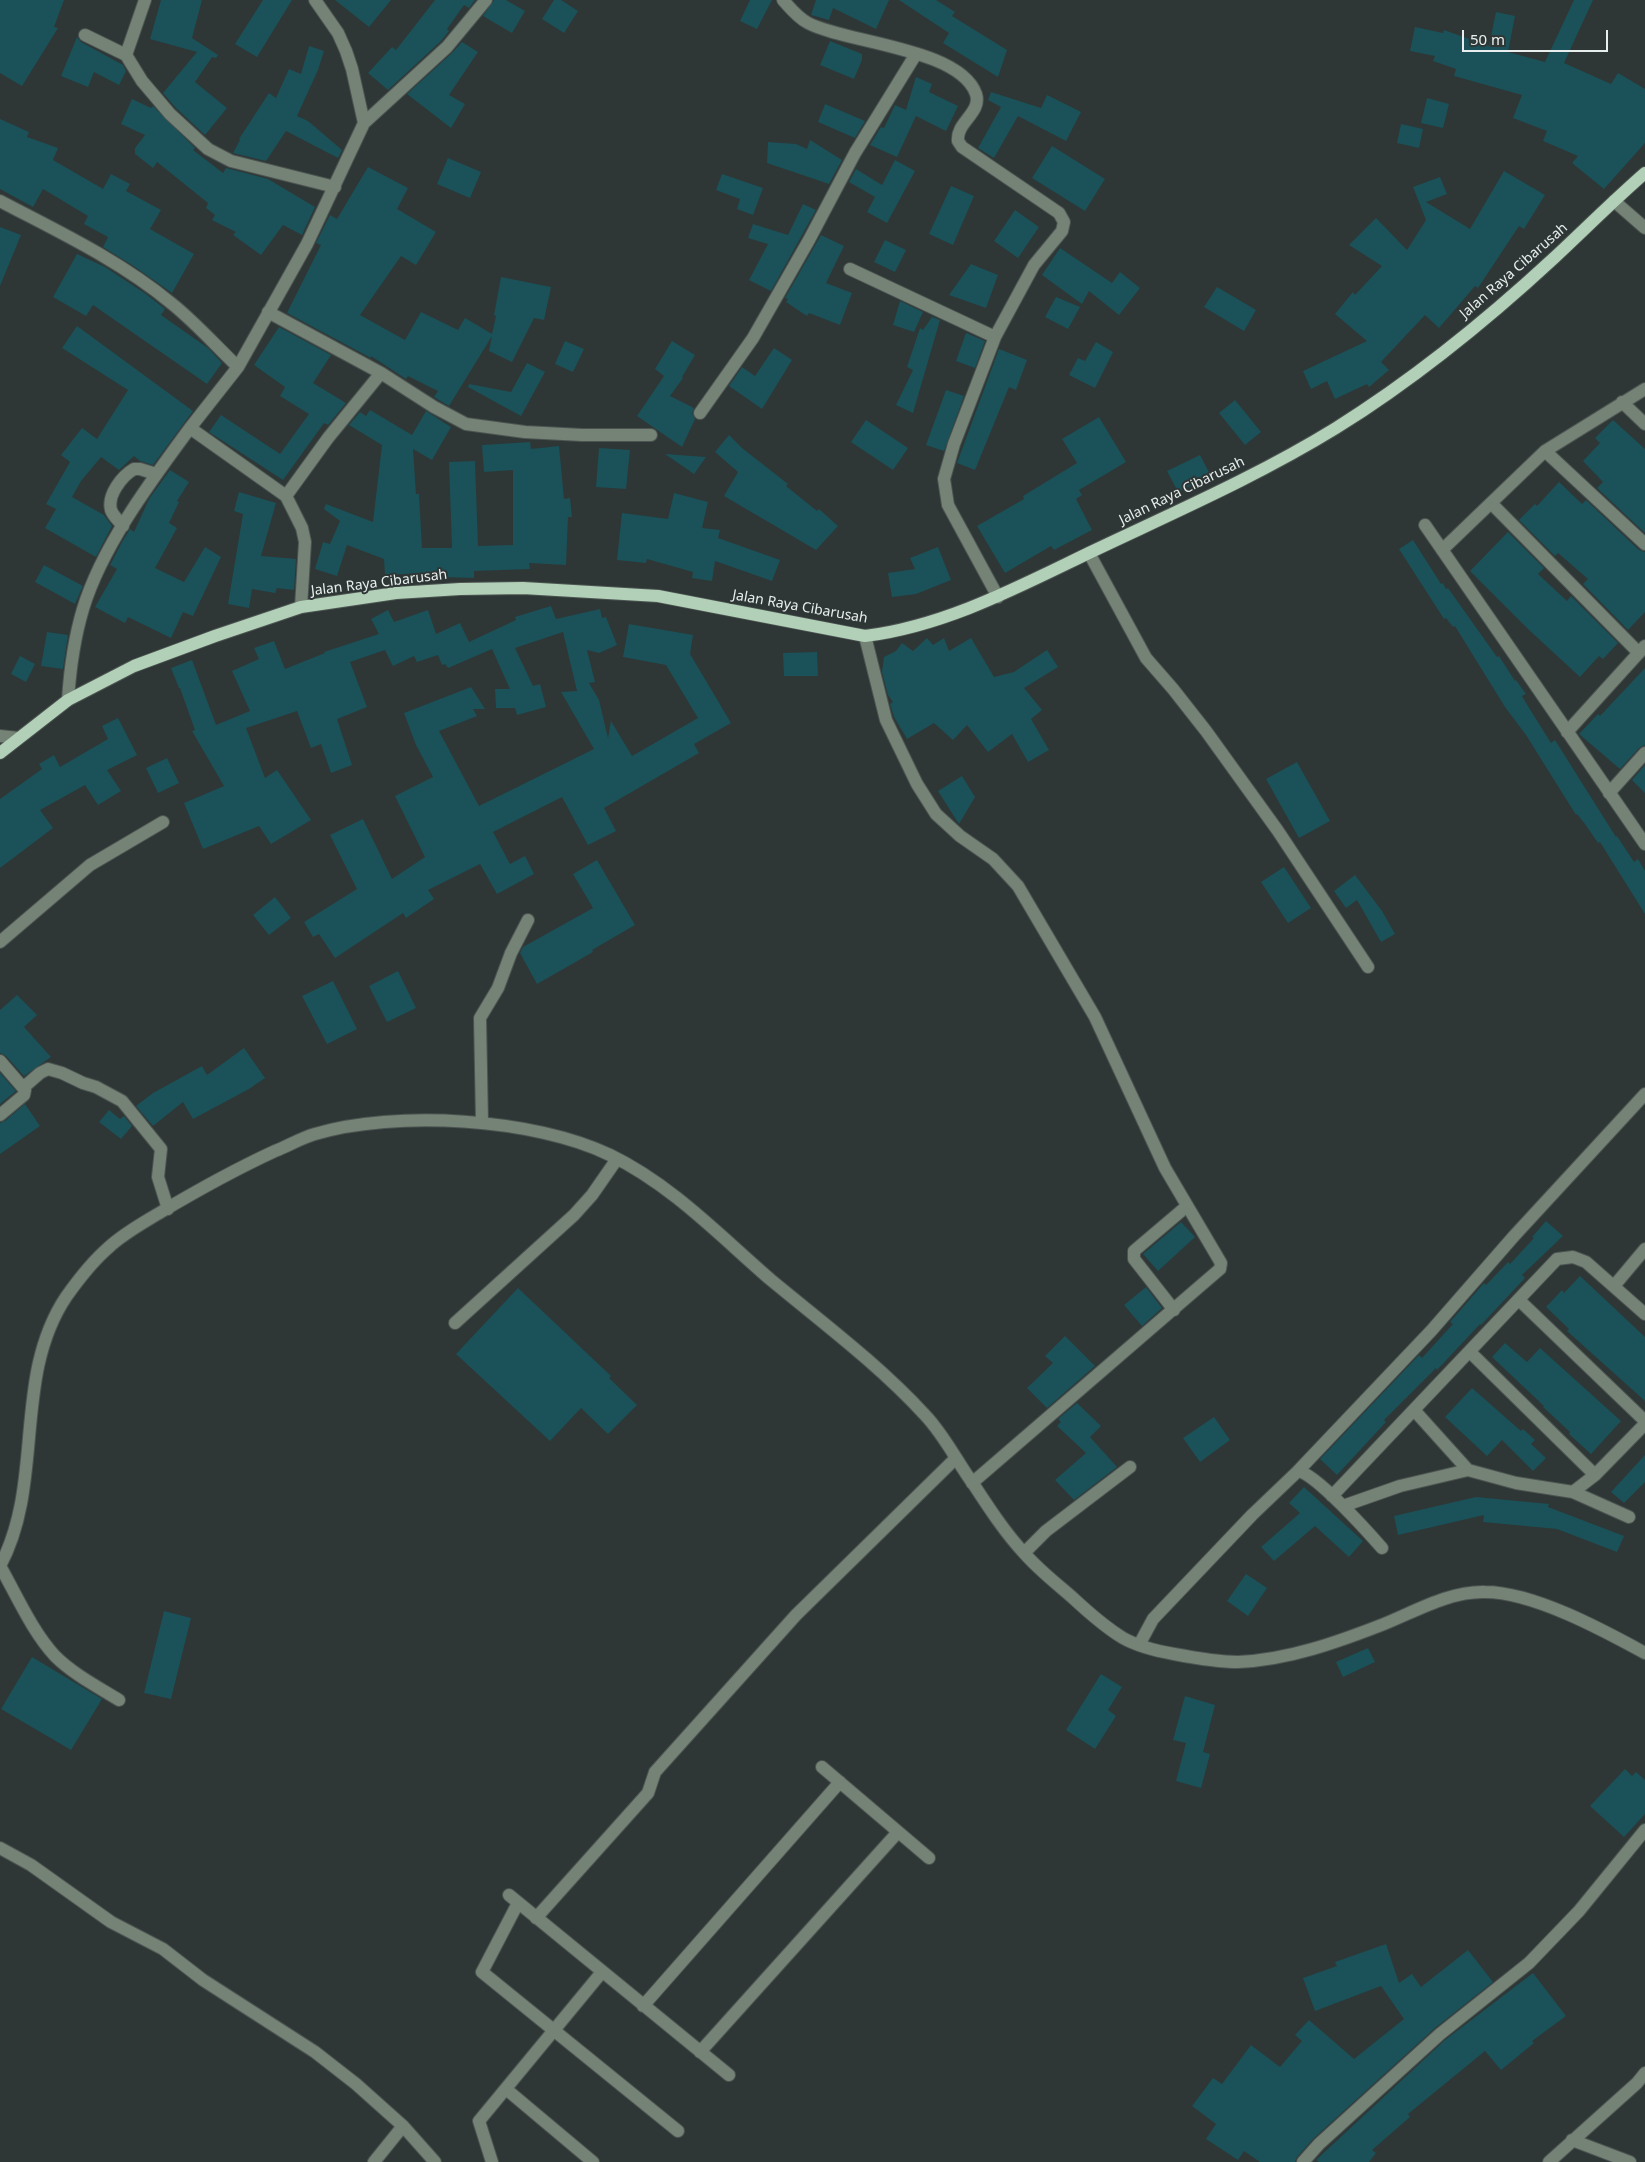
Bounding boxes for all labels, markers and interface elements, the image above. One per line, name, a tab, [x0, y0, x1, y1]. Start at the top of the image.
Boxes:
scale bar	[1465, 20, 1611, 52]
text: 50 m	[1470, 29, 1505, 49]
street label: Jalan Raya Cibarusah	[1457, 220, 1571, 322]
street label: Jalan Raya Cibarusah	[1117, 453, 1247, 529]
street label: Jalan Raya Cibarusah	[310, 566, 448, 600]
street label: Jalan Raya Cibarusah	[731, 587, 869, 627]

